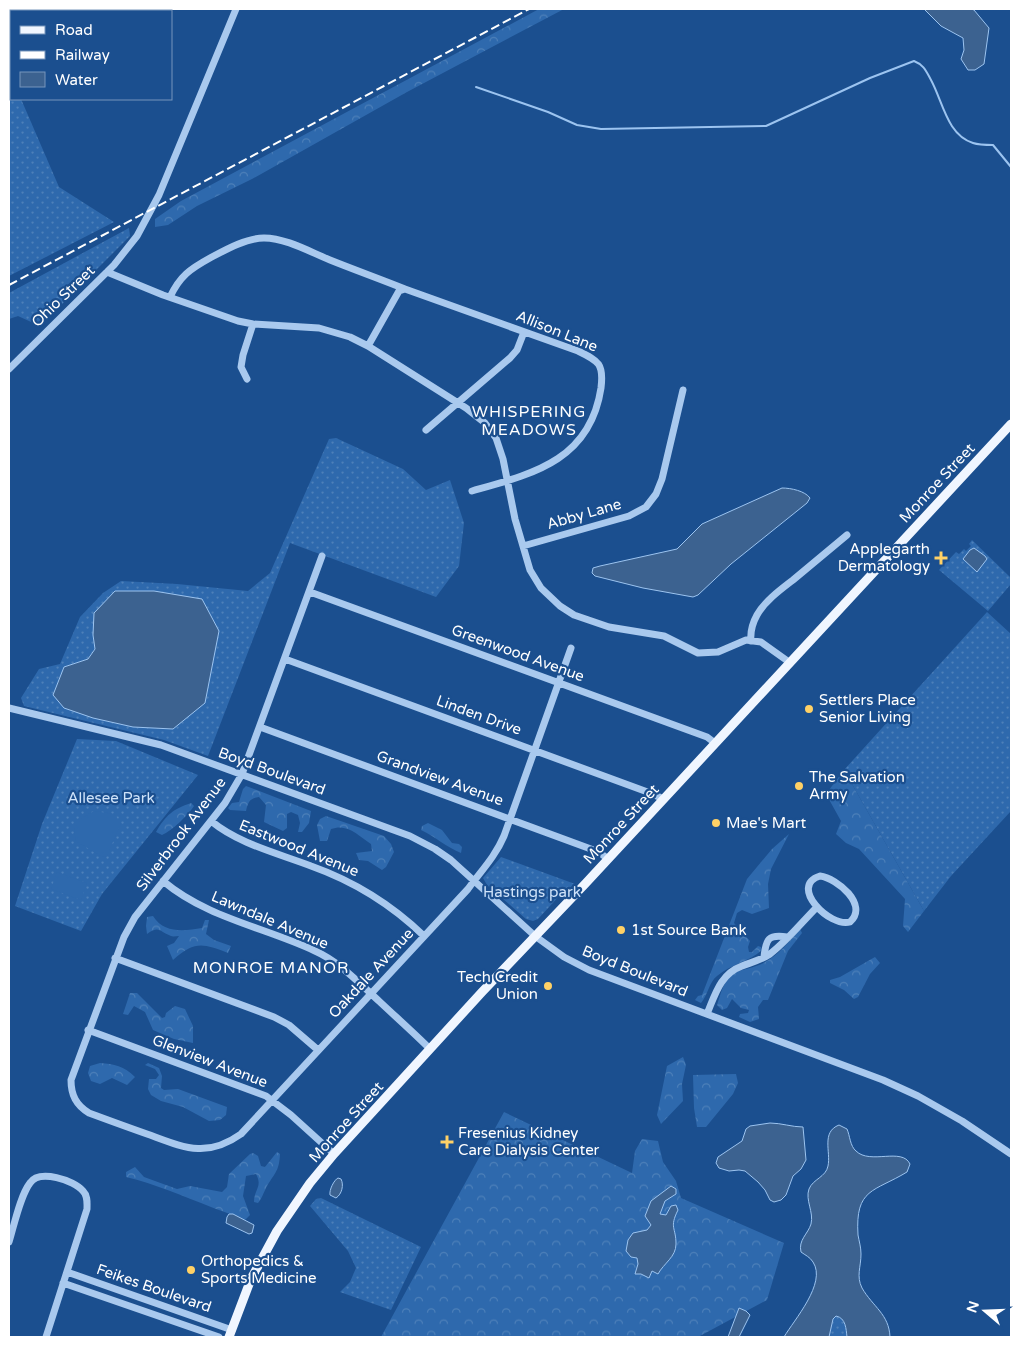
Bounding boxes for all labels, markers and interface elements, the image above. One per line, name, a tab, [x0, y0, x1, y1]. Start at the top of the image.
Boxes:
legend	[10, 10, 172, 100]
text: Road	[55, 21, 93, 39]
text: Railway	[55, 46, 110, 64]
text: Water	[55, 71, 98, 89]
street label: Ohio Street	[28, 261, 99, 331]
street label: Allison Lane	[514, 306, 600, 356]
district label: WHISPERING MEADOWS	[472, 402, 586, 440]
street label: Monroe Street	[895, 439, 979, 527]
street label: Abby Lane	[545, 495, 623, 533]
place label: Applegarth Dermatology	[838, 540, 930, 575]
marker: Applegarth Dermatology	[934, 551, 948, 565]
street label: Greenwood Avenue	[449, 621, 587, 685]
street label: Linden Drive	[434, 691, 524, 739]
place label: Settlers Place Senior Living	[819, 691, 916, 726]
marker: Settlers Place Senior Living	[803, 703, 815, 715]
street label: Boyd Boulevard	[216, 743, 328, 799]
street label: Grandview Avenue	[374, 747, 506, 809]
place label: The Salvation Army	[809, 768, 905, 803]
street label: Silverbrook Avenue	[132, 774, 230, 894]
street label: Monroe Street	[579, 780, 663, 868]
marker: The Salvation Army	[793, 780, 805, 792]
park label: Allesee Park	[67, 789, 155, 807]
place label: Mae's Mart	[726, 814, 807, 832]
street label: Eastwood Avenue	[236, 816, 362, 880]
marker: Mae's Mart	[710, 817, 722, 829]
park label: Hastings park	[483, 883, 581, 901]
street label: Lawndale Avenue	[209, 887, 331, 953]
place label: 1st Source Bank	[631, 921, 747, 939]
street label: Oakdale Avenue	[325, 924, 417, 1022]
marker: 1st Source Bank	[615, 924, 627, 936]
street label: Boyd Boulevard	[579, 942, 691, 1000]
district label: MONROE MANOR	[193, 958, 349, 978]
place label: Tech Credit Union	[457, 968, 538, 1003]
marker: Tech Credit Union	[542, 980, 554, 992]
street label: Glenview Avenue	[150, 1031, 270, 1091]
street label: Monroe Street	[305, 1078, 387, 1166]
place label: Fresenius Kidney Care Dialysis Center	[458, 1124, 600, 1159]
marker: Fresenius Kidney Care Dialysis Center	[440, 1135, 454, 1149]
place label: Orthopedics & Sports Medicine	[201, 1252, 317, 1287]
street label: Feikes Boulevard	[94, 1260, 214, 1316]
marker: Orthopedics & Sports Medicine	[185, 1264, 197, 1276]
north arrow	[960, 1286, 1010, 1336]
text: N	[963, 1299, 983, 1315]

